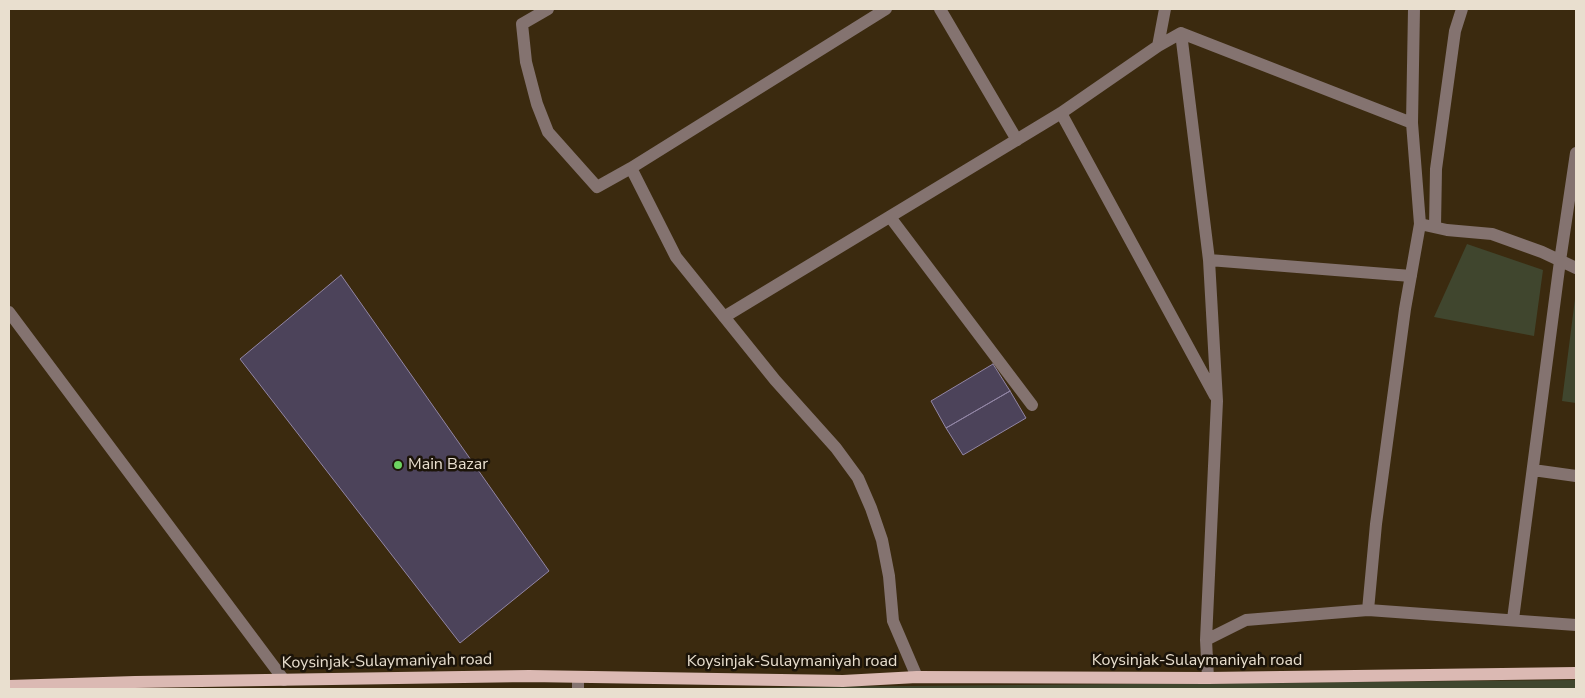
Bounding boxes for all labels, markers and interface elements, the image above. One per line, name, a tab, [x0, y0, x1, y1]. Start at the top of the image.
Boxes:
place label: Main Bazar	[408, 455, 488, 475]
marker: Main Bazar	[392, 459, 404, 471]
street label: Koysinjak-Sulaymaniyah road	[282, 651, 492, 673]
street label: Koysinjak-Sulaymaniyah road	[1092, 651, 1302, 671]
street label: Koysinjak-Sulaymaniyah road	[687, 652, 897, 672]

